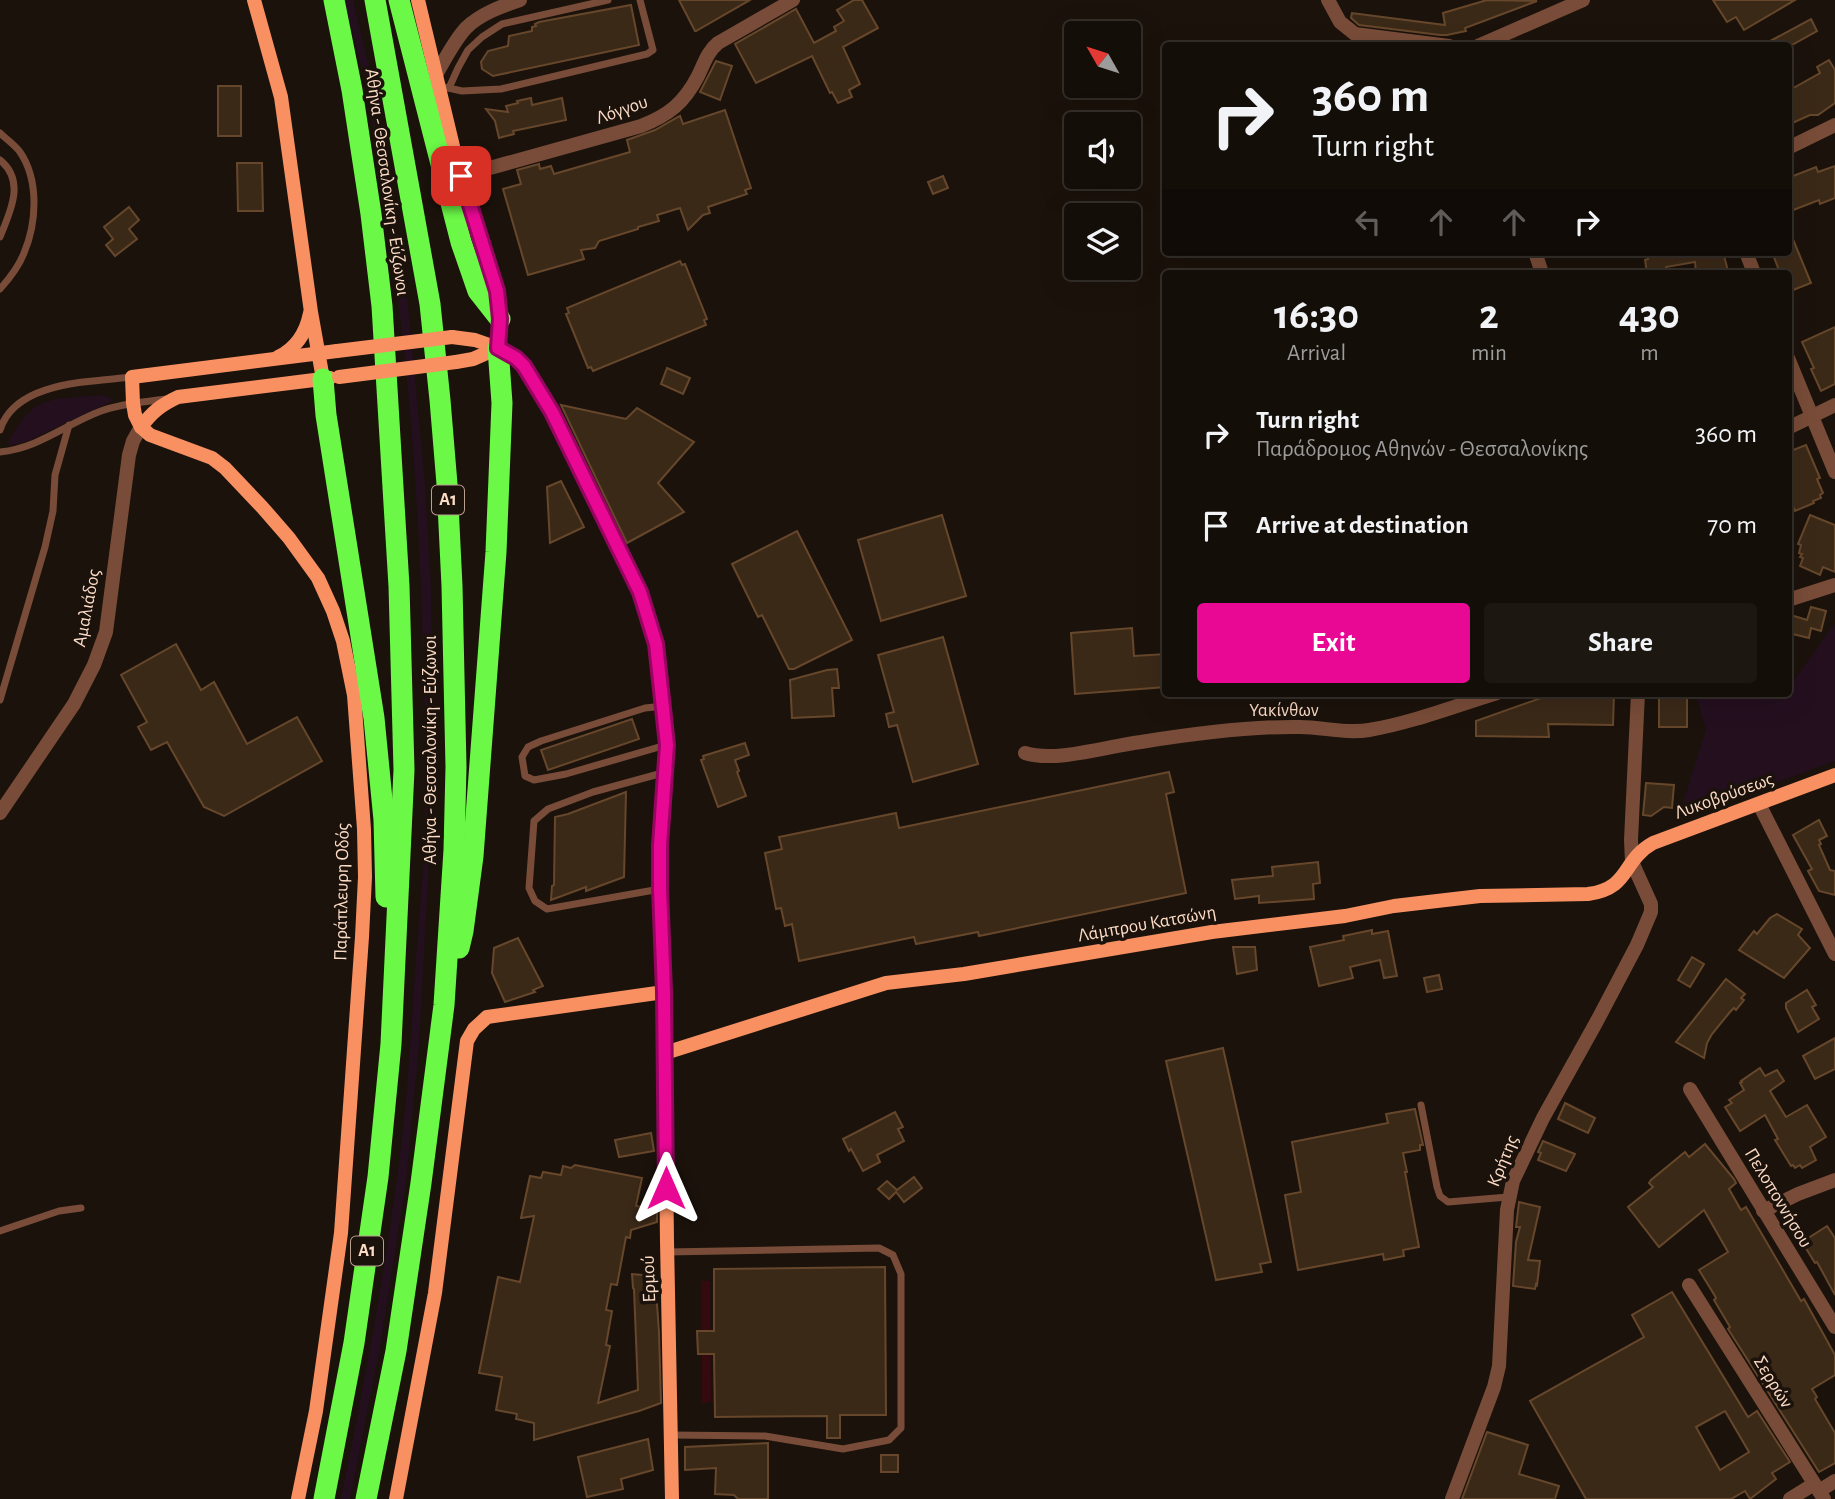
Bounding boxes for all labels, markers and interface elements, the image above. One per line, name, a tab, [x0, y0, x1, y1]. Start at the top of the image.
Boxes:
north arrow	[1064, 21, 1141, 98]
map controls	[1064, 21, 1141, 280]
street label: Αθήνα - Θεσσαλονίκη - Εύζωνοι	[362, 67, 412, 297]
icon: right	[1197, 70, 1288, 161]
text: 360 m	[1312, 72, 1429, 121]
street label: Λόγγου	[594, 92, 650, 128]
button: sound	[1064, 112, 1141, 189]
text: Turn right	[1312, 130, 1434, 162]
pin	[431, 146, 491, 206]
icon: arrive	[442, 157, 480, 195]
button: layers	[1064, 203, 1141, 280]
icon: left	[1349, 203, 1387, 241]
icon: ahead	[1422, 203, 1460, 241]
icon: ahead	[1495, 203, 1533, 241]
icon: right	[1568, 203, 1606, 241]
text: 16:30	[1274, 294, 1359, 336]
text: 2	[1479, 294, 1499, 336]
text: 430	[1619, 294, 1680, 336]
text: Arrival	[1287, 342, 1346, 365]
text: min	[1471, 342, 1507, 365]
text: m	[1640, 342, 1659, 365]
text: Turn right	[1256, 407, 1359, 433]
icon: right	[1197, 416, 1235, 454]
text: 360 m	[1695, 421, 1757, 447]
text: Παράδρομος Αθηνών - Θεσσαλονίκης	[1256, 438, 1588, 461]
road number: Α1	[432, 486, 464, 514]
icon: arrive	[1197, 507, 1235, 545]
text: Arrive at destination	[1256, 512, 1469, 538]
text: 70 m	[1707, 512, 1757, 538]
street label: Αμαλιάδος	[70, 567, 104, 649]
button: Exit	[1197, 603, 1470, 683]
button: Share	[1484, 603, 1757, 683]
street label: Αθήνα - Θεσσαλονίκη - Εύζωνοι	[421, 635, 440, 865]
street label: Υακίνθων	[1249, 701, 1319, 720]
street label: Λυκοβρύσεως	[1672, 769, 1776, 823]
street label: Παράπλευρη Οδός	[331, 823, 353, 961]
street label: Λάμπρου Κατσώνη	[1076, 902, 1218, 946]
street label: Κρήτης	[1484, 1132, 1522, 1190]
street label: Πελοποννήσου	[1741, 1145, 1815, 1251]
position arrow	[629, 1151, 703, 1225]
road number: Α1	[351, 1236, 383, 1266]
street label: Ερμού	[639, 1255, 659, 1303]
street label: Σερρών	[1750, 1353, 1796, 1411]

